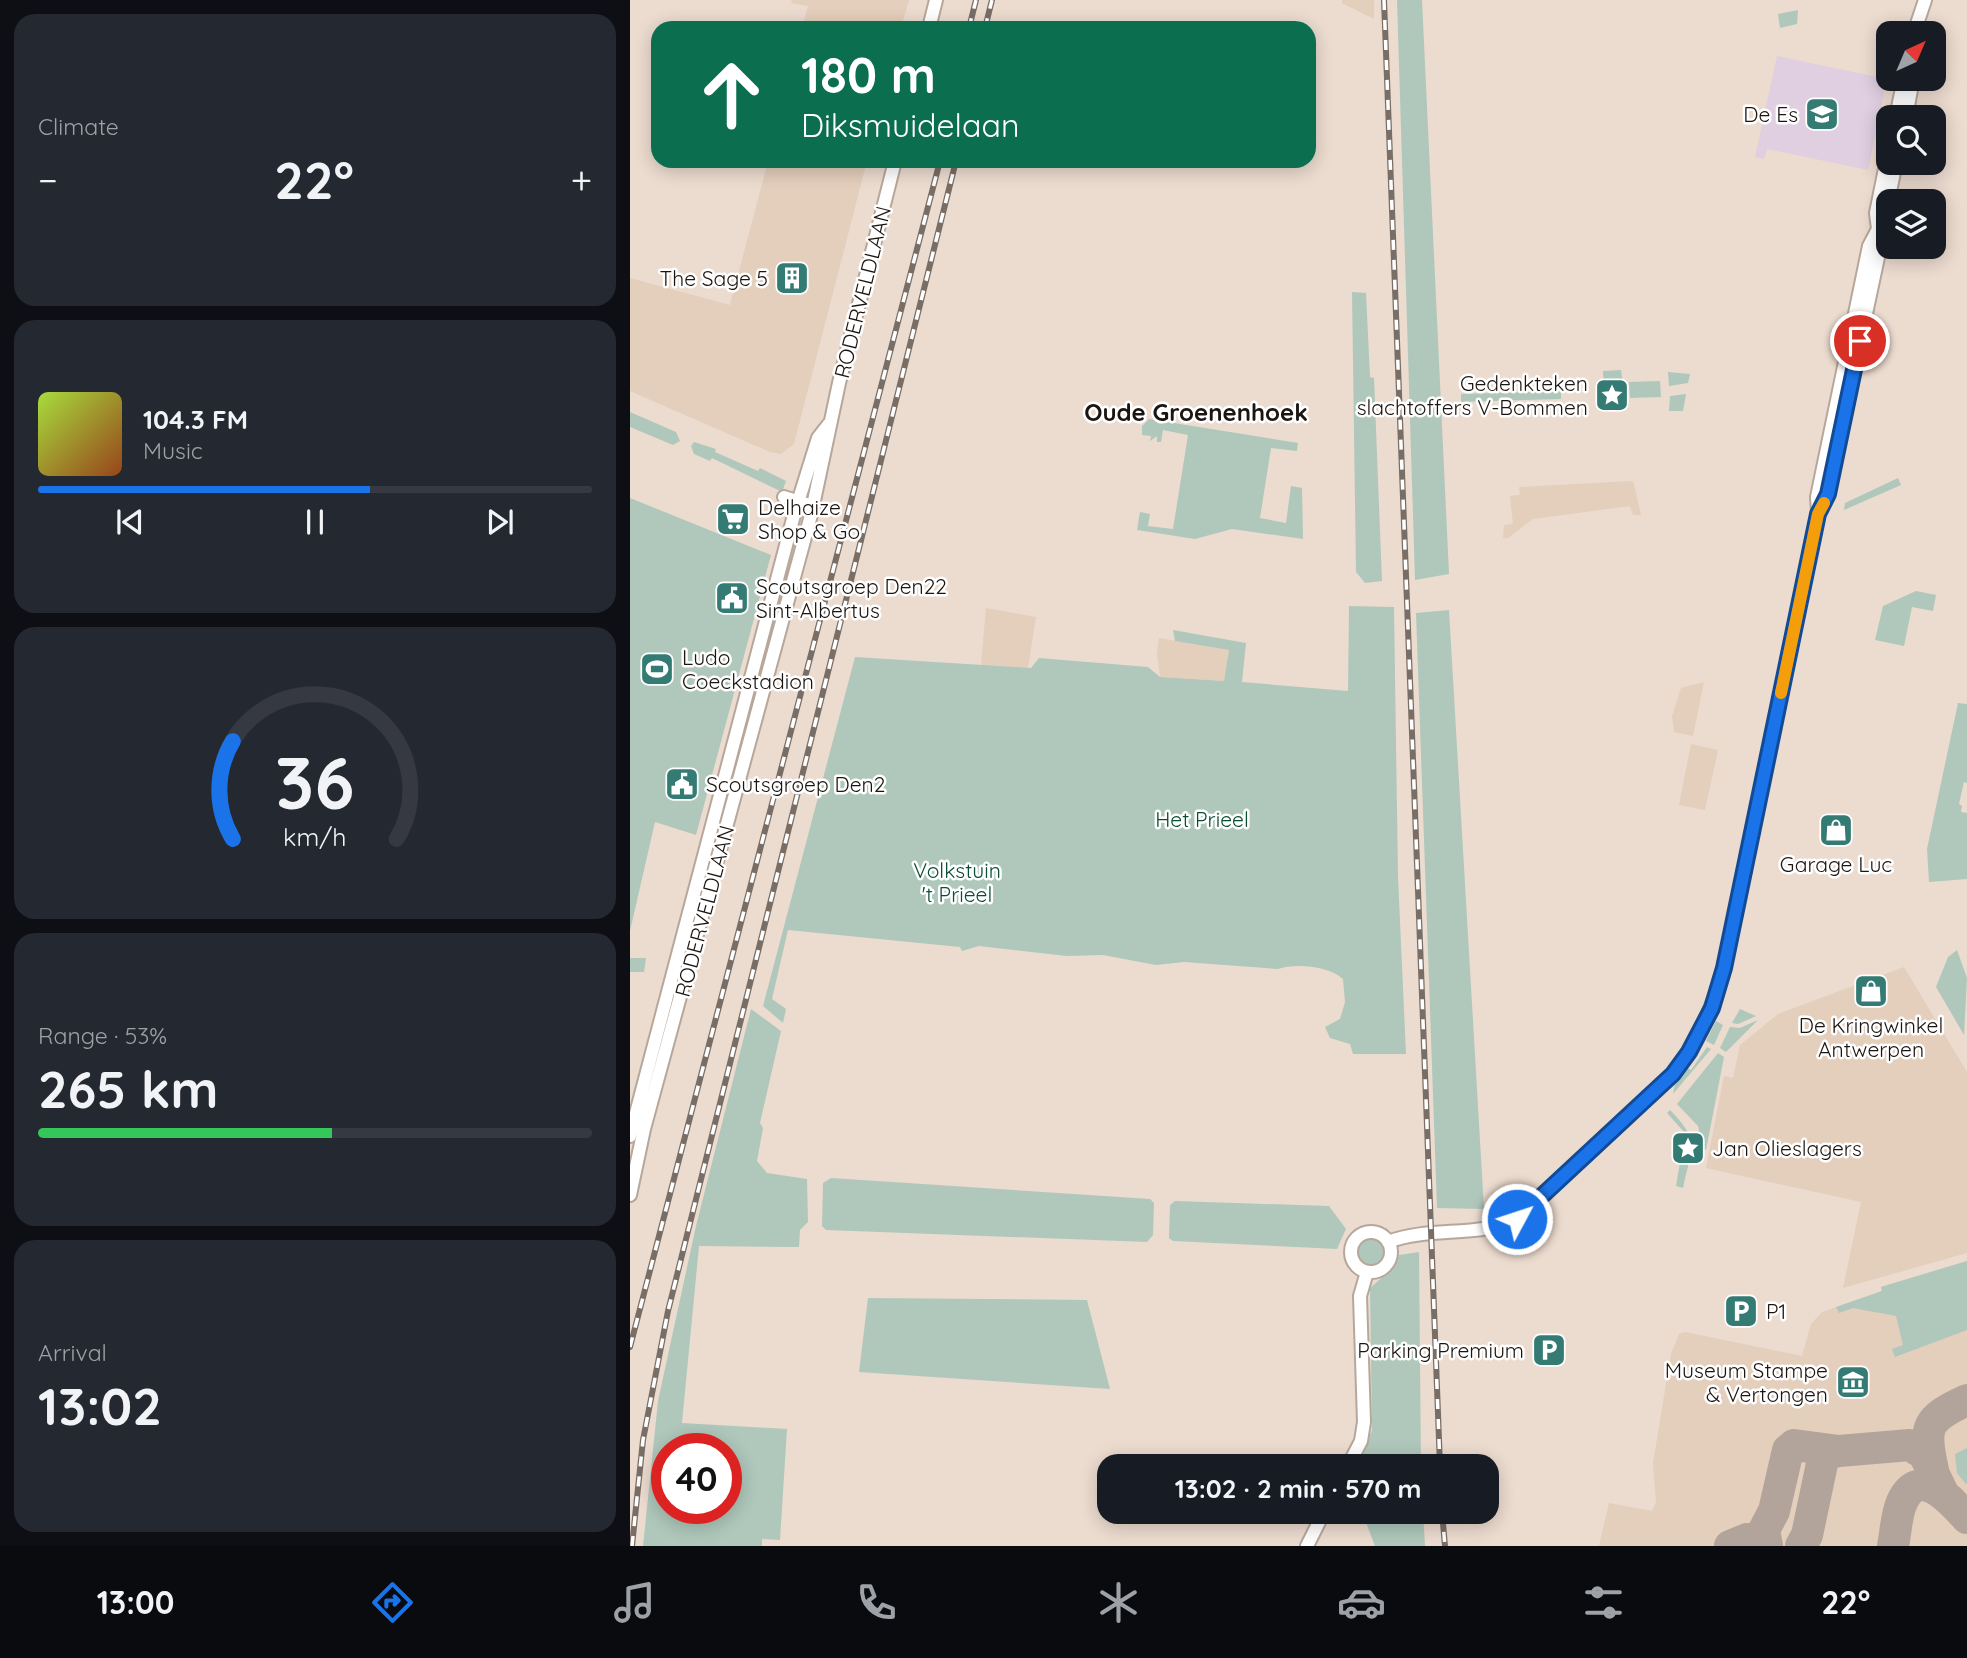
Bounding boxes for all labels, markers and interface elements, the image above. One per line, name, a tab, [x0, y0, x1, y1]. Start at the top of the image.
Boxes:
north arrow	[1876, 21, 1946, 91]
map controls	[1876, 21, 1946, 259]
text: 180 m	[801, 44, 936, 105]
icon: ahead	[686, 49, 777, 140]
school or university icon: De Es	[1803, 95, 1841, 133]
place label: De Es	[1743, 101, 1798, 127]
text: Diksmuidelaan	[801, 105, 1020, 145]
button: search	[1876, 105, 1946, 175]
text: Climate	[38, 112, 119, 141]
text: 22°	[274, 147, 354, 212]
text: −	[38, 156, 58, 204]
text: +	[571, 156, 592, 204]
button: layers	[1876, 189, 1946, 259]
street label: RODERVELDLAAN	[828, 203, 896, 381]
building icon: The Sage 5	[773, 259, 811, 297]
place label: The Sage 5	[660, 265, 768, 291]
pin	[1830, 311, 1890, 371]
icon: arrive	[1841, 322, 1879, 360]
place label: Gedenkteken slachtoffers V-Bommen	[1357, 370, 1588, 420]
place icon: Gedenkteken slachtoffers V-Bommen	[1593, 376, 1631, 414]
district label: Oude Groenenhoek	[1084, 397, 1308, 427]
text: 104.3 FM	[143, 403, 248, 436]
text: Music	[143, 436, 203, 465]
place label: Delhaize Shop & Go	[758, 494, 860, 544]
supermarket icon: Delhaize Shop & Go	[714, 500, 752, 538]
icon: previous	[111, 503, 149, 541]
icon: pause	[296, 503, 334, 541]
icon: next	[481, 503, 519, 541]
place label: Scoutsgroep Den22 Sint-Albertus	[756, 573, 947, 623]
public building icon: Scoutsgroep Den22 Sint-Albertus	[713, 579, 751, 617]
place label: Ludo Coeckstadion	[682, 644, 814, 694]
sports icon: Ludo Coeckstadion	[638, 650, 676, 688]
text: 36	[275, 736, 355, 827]
public building icon: Scoutsgroep Den2	[663, 765, 701, 803]
place label: Scoutsgroep Den2	[706, 771, 885, 797]
park label: Het Prieel	[1155, 806, 1249, 832]
shop icon: Garage Luc	[1817, 811, 1855, 849]
text: km/h	[283, 821, 347, 852]
street label: RODERVELDLAAN	[669, 822, 739, 1000]
place label: Garage Luc	[1780, 851, 1892, 877]
park label: Volkstuin 't Prieel	[913, 857, 1001, 907]
shop icon: De Kringwinkel Antwerpen	[1852, 972, 1890, 1010]
place label: De Kringwinkel Antwerpen	[1799, 1012, 1943, 1062]
text: Range · 53%	[38, 1021, 167, 1050]
text: 265 km	[38, 1056, 218, 1121]
place icon: Jan Olieslagers	[1669, 1129, 1707, 1167]
place label: Jan Olieslagers	[1712, 1135, 1862, 1161]
position arrow	[1480, 1182, 1554, 1256]
parking icon: P1	[1722, 1292, 1760, 1330]
place label: P1	[1766, 1298, 1786, 1324]
parking icon: Parking Premium	[1530, 1331, 1568, 1369]
place label: Parking Premium	[1357, 1337, 1524, 1363]
text: Arrival	[38, 1338, 107, 1367]
place label: Museum Stampe & Vertongen	[1665, 1357, 1828, 1407]
museum icon: Museum Stampe & Vertongen	[1834, 1363, 1872, 1401]
text: 13:02	[38, 1373, 162, 1438]
speed limit sign: 40	[651, 1433, 742, 1524]
text: 13:02 · 2 min · 570 m	[1175, 1472, 1421, 1505]
icon: directions	[368, 1578, 417, 1627]
icon: music	[610, 1578, 659, 1627]
icon: phone	[852, 1578, 901, 1627]
icon: climate	[1094, 1578, 1143, 1627]
icon: car	[1337, 1578, 1386, 1627]
icon: filters	[1579, 1578, 1628, 1627]
text: 13:00	[97, 1582, 174, 1622]
text: 22°	[1821, 1582, 1870, 1622]

